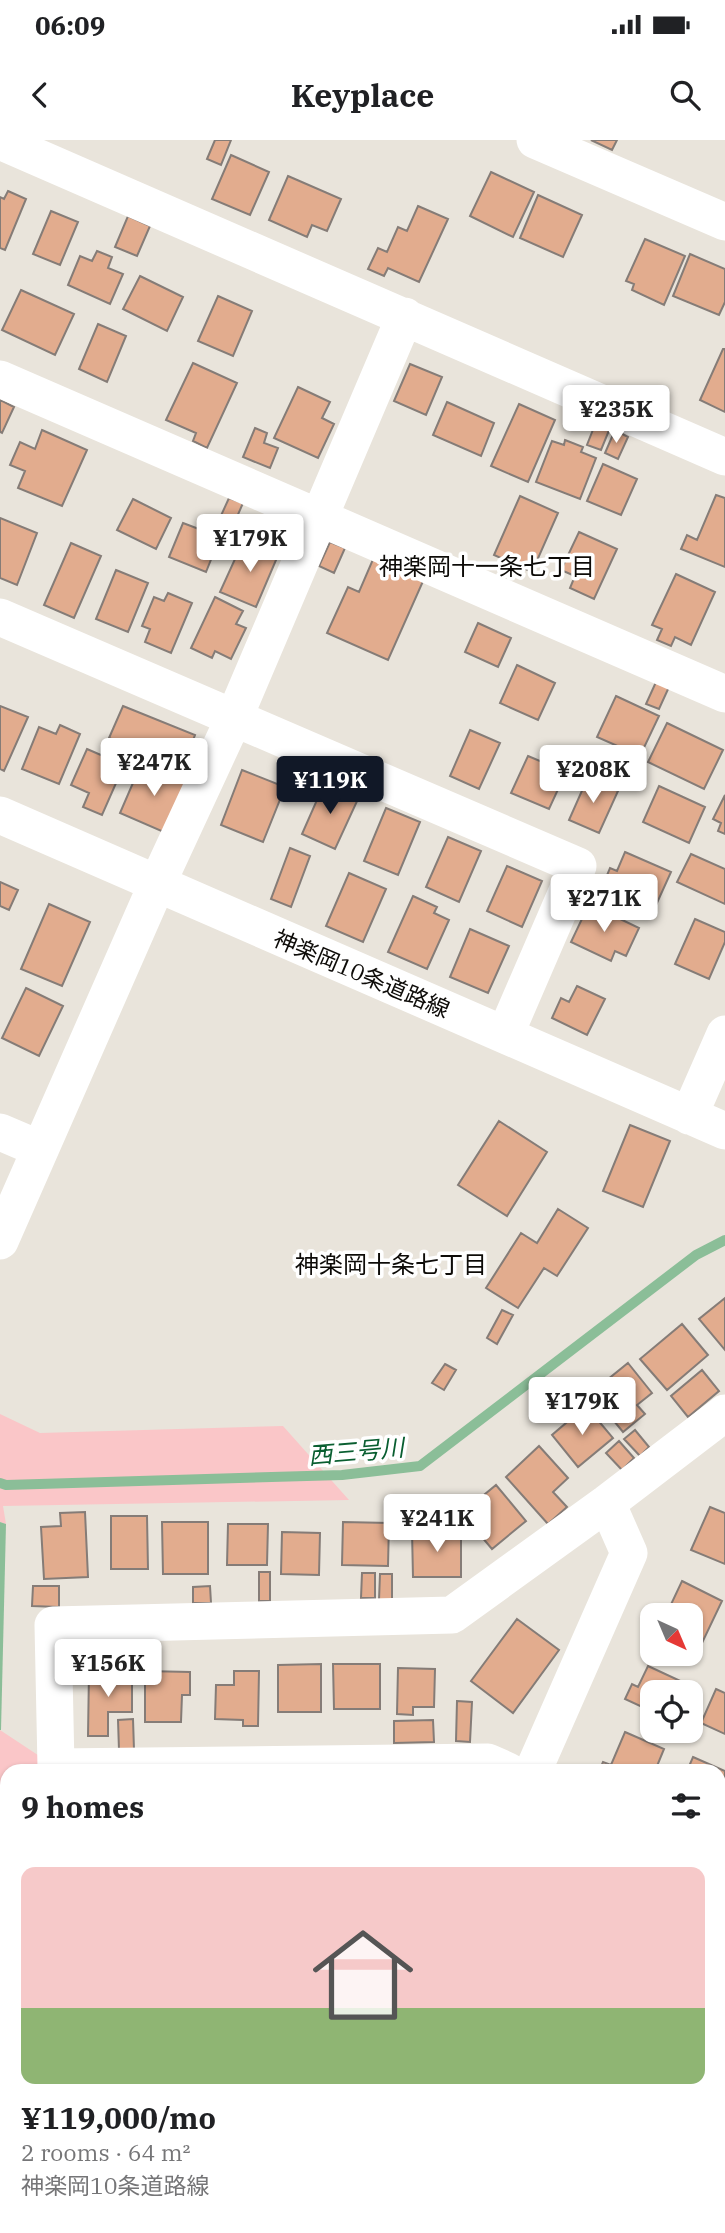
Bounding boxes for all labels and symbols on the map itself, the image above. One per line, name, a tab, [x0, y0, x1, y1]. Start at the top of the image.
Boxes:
pin: ¥235K	[567, 386, 665, 445]
pin: ¥179K	[201, 514, 299, 574]
district label: 神楽岡十一条七丁目	[379, 550, 595, 582]
pin: ¥247K	[105, 738, 203, 798]
pin: ¥208K	[544, 746, 642, 805]
pin: ¥119K	[281, 756, 379, 816]
pin: ¥271K	[555, 874, 653, 934]
street label: 神楽岡10条道路線	[269, 922, 455, 1024]
district label: 神楽岡十条七丁目	[295, 1248, 487, 1280]
pin: ¥179K	[533, 1378, 631, 1437]
water label: 西三号川	[307, 1431, 408, 1471]
pin: ¥241K	[388, 1494, 486, 1554]
north arrow	[640, 1603, 704, 1666]
pin: ¥156K	[59, 1640, 157, 1699]

